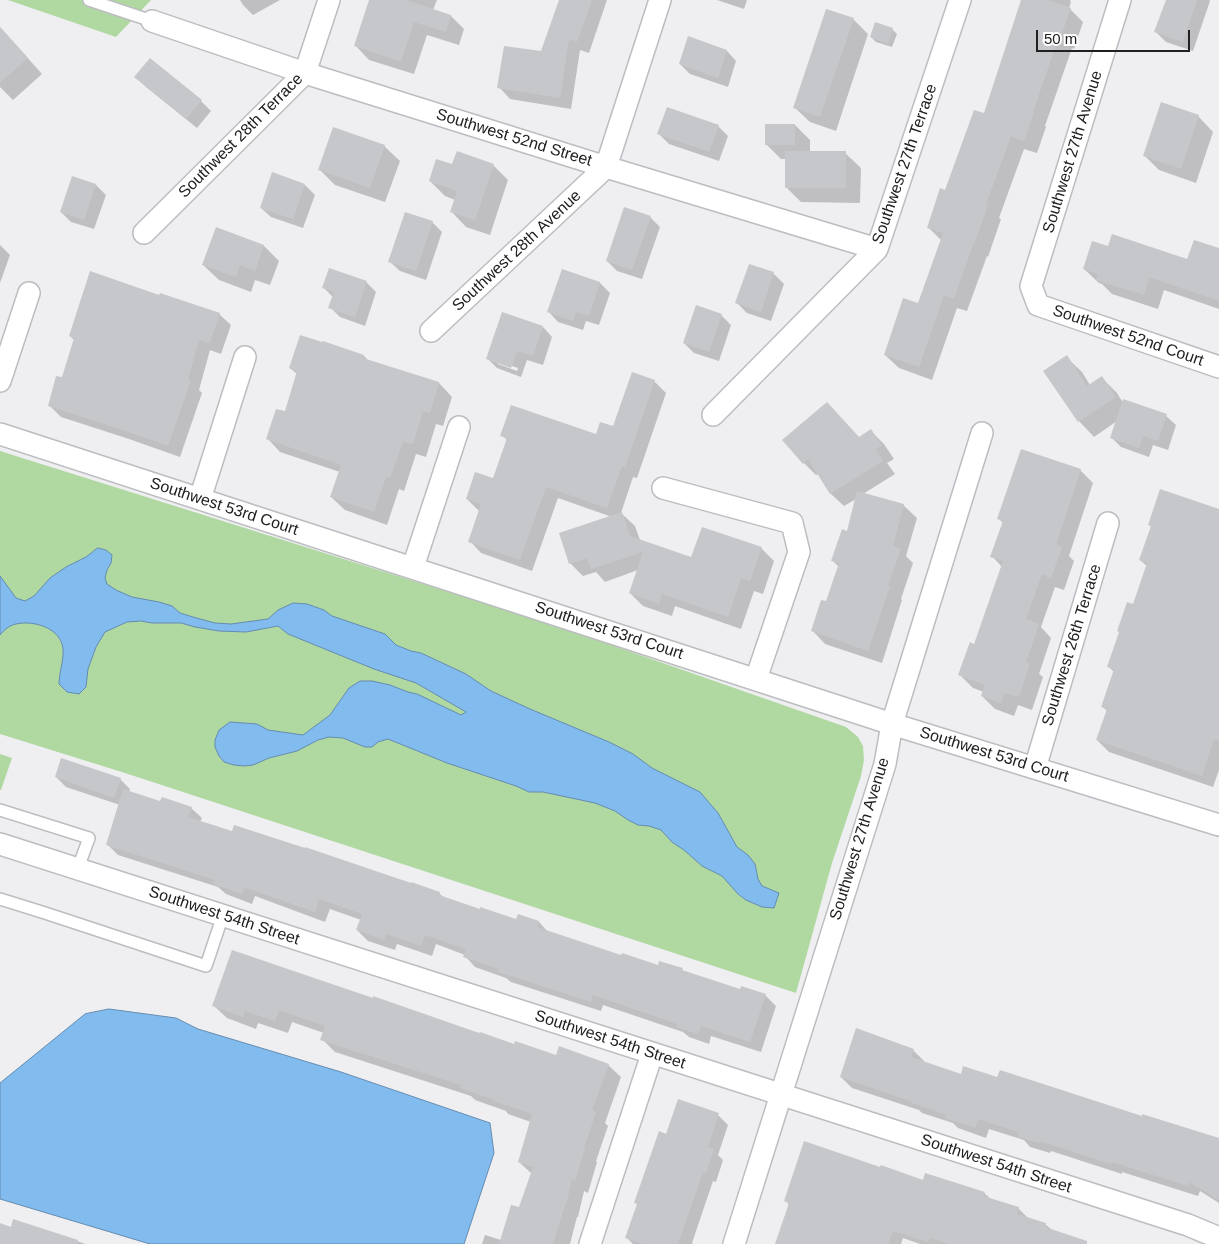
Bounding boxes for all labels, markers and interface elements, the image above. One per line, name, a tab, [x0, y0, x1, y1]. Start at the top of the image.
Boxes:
scale bar	[1039, 20, 1193, 52]
text: 50 m	[1044, 30, 1077, 47]
street label: Southwest 27th Avenue	[1039, 69, 1107, 235]
street label: Southwest 28th Terrace	[175, 70, 307, 202]
street label: Southwest 27th Terrace	[869, 81, 941, 247]
street label: Southwest 52nd Street	[434, 105, 594, 171]
street label: Southwest 28th Avenue	[449, 186, 585, 316]
street label: Southwest 52nd Court	[1050, 301, 1206, 371]
street label: Southwest 53rd Court	[147, 474, 301, 540]
street label: Southwest 26th Terrace	[1038, 562, 1106, 728]
street label: Southwest 53rd Court	[532, 598, 686, 664]
street label: Southwest 53rd Court	[917, 723, 1071, 787]
street label: Southwest 27th Avenue	[826, 756, 894, 922]
street label: Southwest 54th Street	[146, 883, 302, 949]
street label: Southwest 54th Street	[532, 1007, 688, 1073]
street label: Southwest 54th Street	[918, 1131, 1074, 1197]

